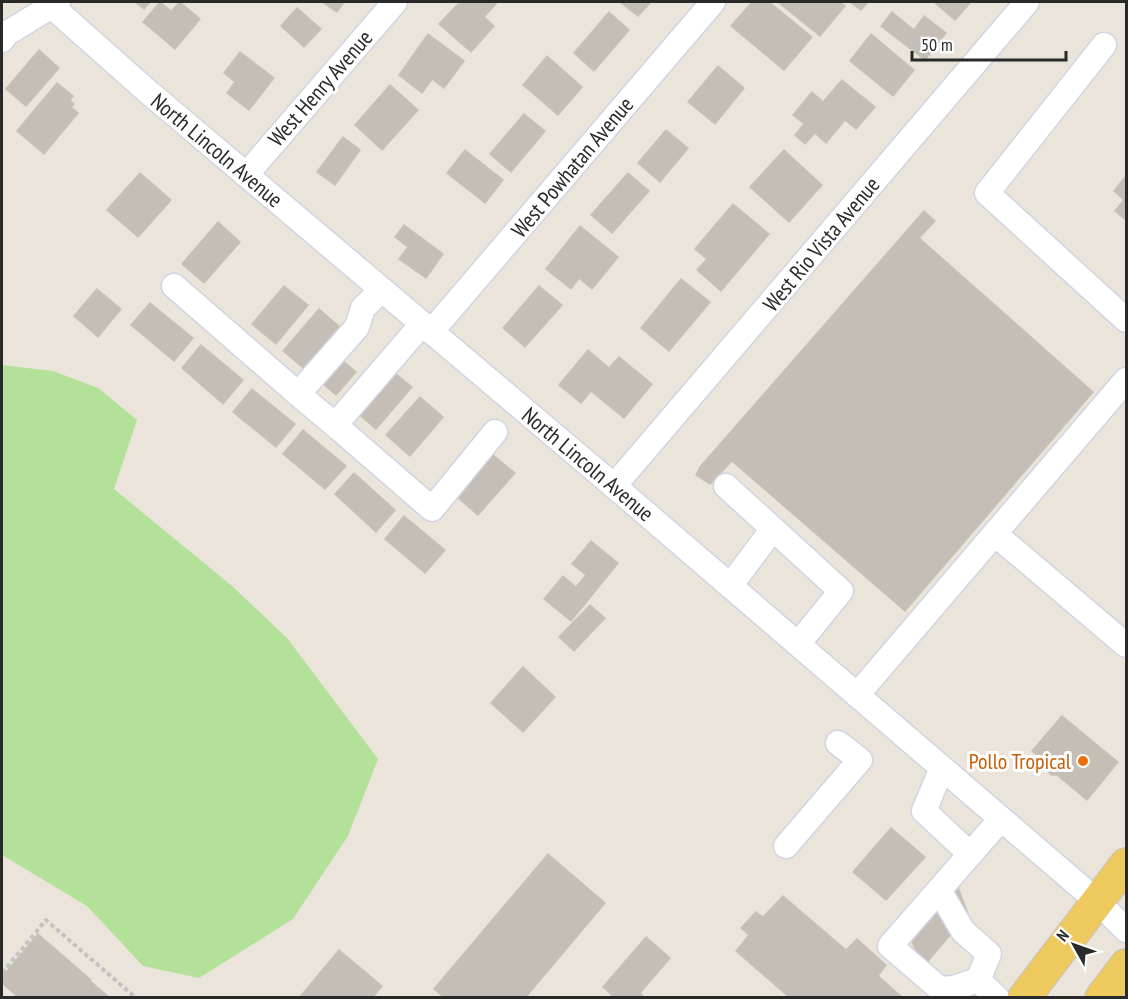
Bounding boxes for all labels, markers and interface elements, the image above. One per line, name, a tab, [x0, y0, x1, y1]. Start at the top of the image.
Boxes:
street label: West Henry Avenue	[262, 24, 378, 152]
scale bar	[912, 24, 1066, 62]
text: 50 m	[921, 33, 953, 56]
street label: North Lincoln Avenue	[145, 87, 289, 213]
street label: West Powhatan Avenue	[505, 91, 639, 243]
street label: West Rio Vista Avenue	[757, 171, 885, 317]
street label: North Lincoln Avenue	[516, 401, 660, 527]
place label: Pollo Tropical	[969, 747, 1072, 775]
marker: Pollo Tropical	[1076, 754, 1090, 768]
north arrow	[1044, 915, 1104, 975]
text: N	[1052, 926, 1073, 945]

